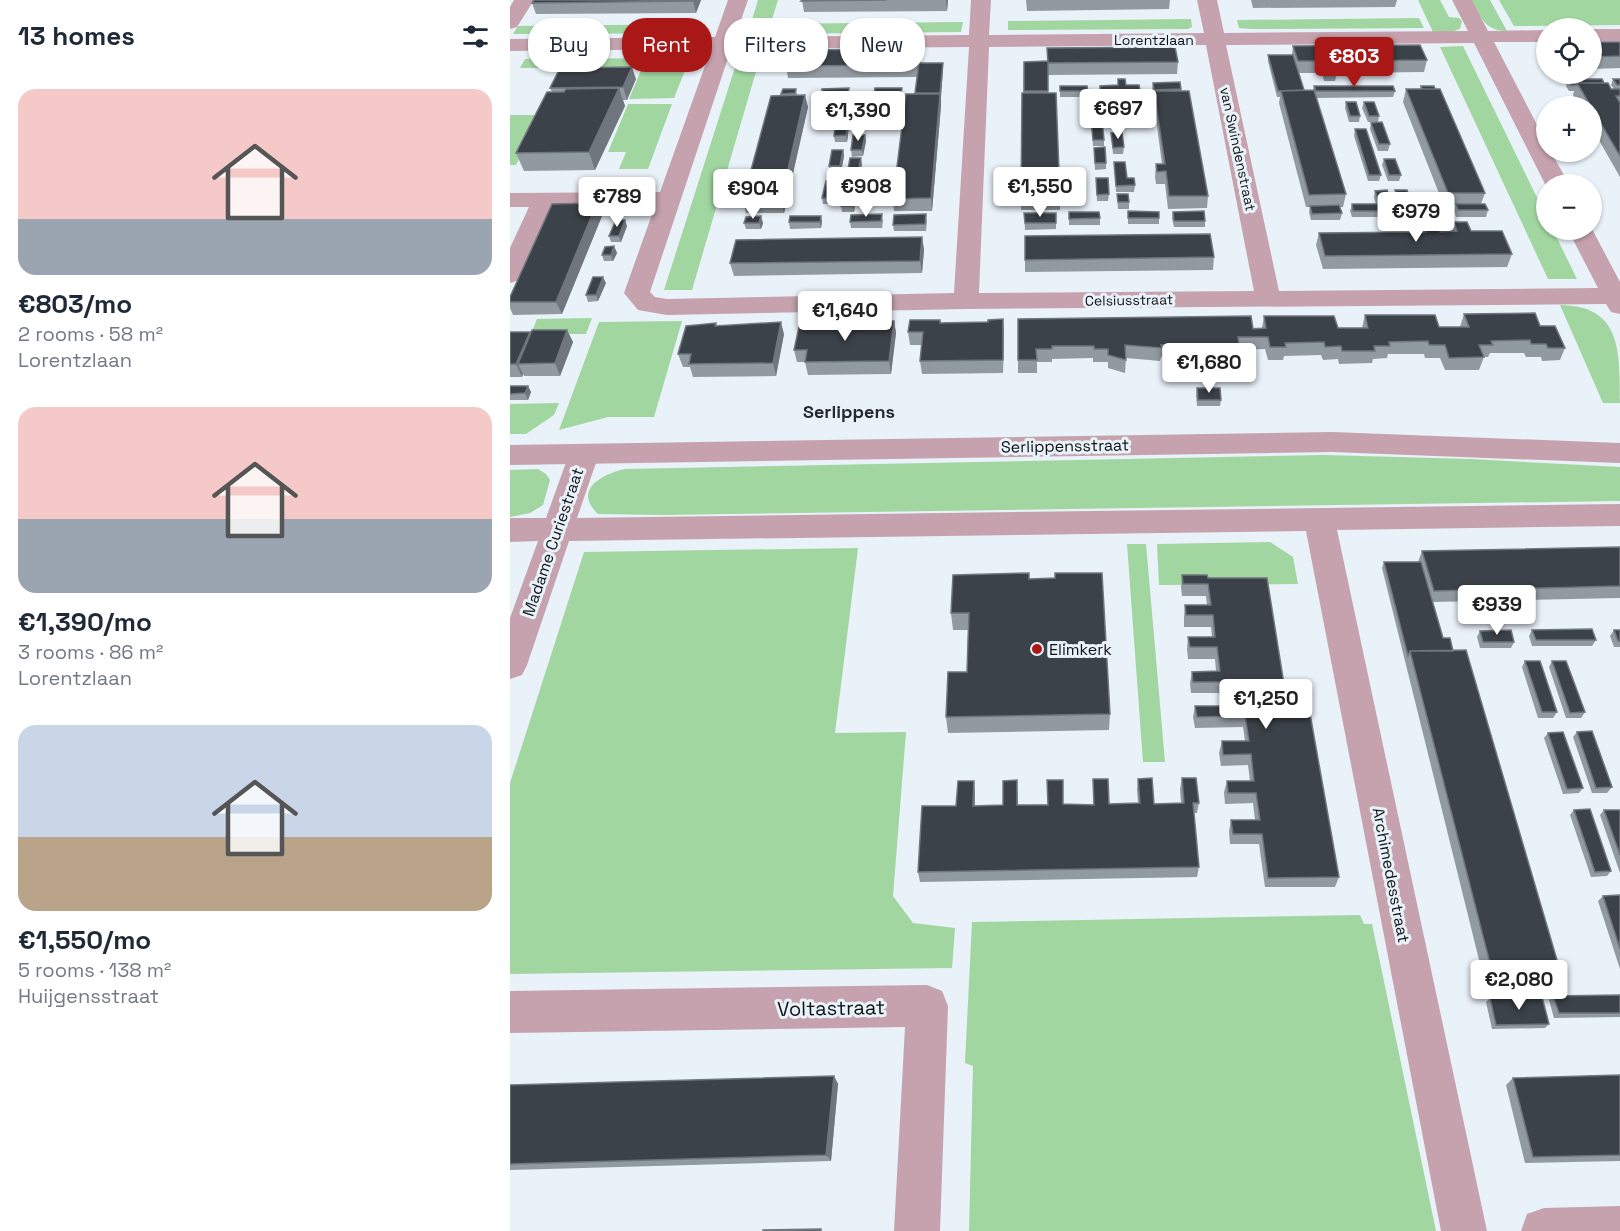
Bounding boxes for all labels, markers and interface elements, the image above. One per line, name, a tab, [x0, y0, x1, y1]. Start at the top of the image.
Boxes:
chip: Buy	[528, 18, 610, 72]
chip: Rent	[622, 18, 712, 72]
chip: Filters	[724, 18, 828, 72]
chip: New	[840, 18, 925, 72]
map controls	[1536, 18, 1602, 240]
button: locate	[1536, 18, 1602, 84]
text: 13 homes	[18, 19, 135, 53]
icon: filters	[459, 20, 492, 53]
street label: Lorentzlaan	[1114, 31, 1194, 49]
pin: €803	[1318, 37, 1390, 88]
text: €803	[1329, 43, 1379, 69]
street label: van Swindenstraat	[1216, 85, 1260, 213]
pin: €697	[1082, 89, 1154, 140]
pin: €1,390	[809, 91, 907, 142]
text: €697	[1094, 95, 1142, 121]
button: +	[1536, 96, 1602, 162]
text: €1,390	[825, 97, 891, 123]
icon: home	[201, 128, 309, 236]
pin: €908	[830, 167, 902, 218]
pin: €1,550	[991, 167, 1089, 218]
pin: €904	[717, 169, 789, 220]
text: €908	[841, 173, 891, 199]
text: €1,550	[1007, 173, 1073, 199]
button: −	[1536, 174, 1602, 240]
text: €904	[727, 175, 779, 201]
pin: €789	[581, 177, 653, 228]
text: €789	[593, 183, 642, 209]
pin: €979	[1380, 192, 1452, 243]
text: €979	[1392, 198, 1440, 224]
text: €803/mo	[18, 287, 132, 321]
street label: Celsiusstraat	[1085, 290, 1173, 310]
pin: €1,640	[796, 291, 894, 342]
text: €1,640	[812, 297, 878, 323]
text: 2 rooms · 58 m²	[18, 321, 163, 347]
pin: €1,680	[1160, 343, 1258, 394]
text: Lorentzlaan	[18, 347, 132, 373]
text: €1,680	[1176, 349, 1242, 375]
district label: Serlippens	[803, 400, 895, 423]
street label: Serlippensstraat	[1001, 434, 1129, 458]
icon: home	[201, 446, 309, 554]
street label: Madame Curiestraat	[518, 465, 588, 619]
pin: €939	[1461, 585, 1533, 636]
text: €939	[1472, 591, 1522, 617]
text: €1,390/mo	[18, 605, 152, 639]
text: 3 rooms · 86 m²	[18, 639, 163, 665]
place label: Elimkerk	[1049, 639, 1112, 660]
marker: Elimkerk	[1030, 642, 1044, 656]
text: Lorentzlaan	[18, 665, 132, 691]
pin: €1,250	[1217, 679, 1315, 730]
text: €1,250	[1233, 685, 1299, 711]
icon: home	[201, 764, 309, 872]
street label: Archimedesstraat	[1368, 806, 1414, 944]
text: €1,550/mo	[18, 923, 151, 957]
text: 5 rooms · 138 m²	[18, 957, 171, 983]
pin: €2,080	[1470, 960, 1568, 1011]
text: €2,080	[1485, 966, 1554, 992]
text: Huijgensstraat	[18, 983, 159, 1009]
street label: Voltastraat	[777, 994, 885, 1022]

